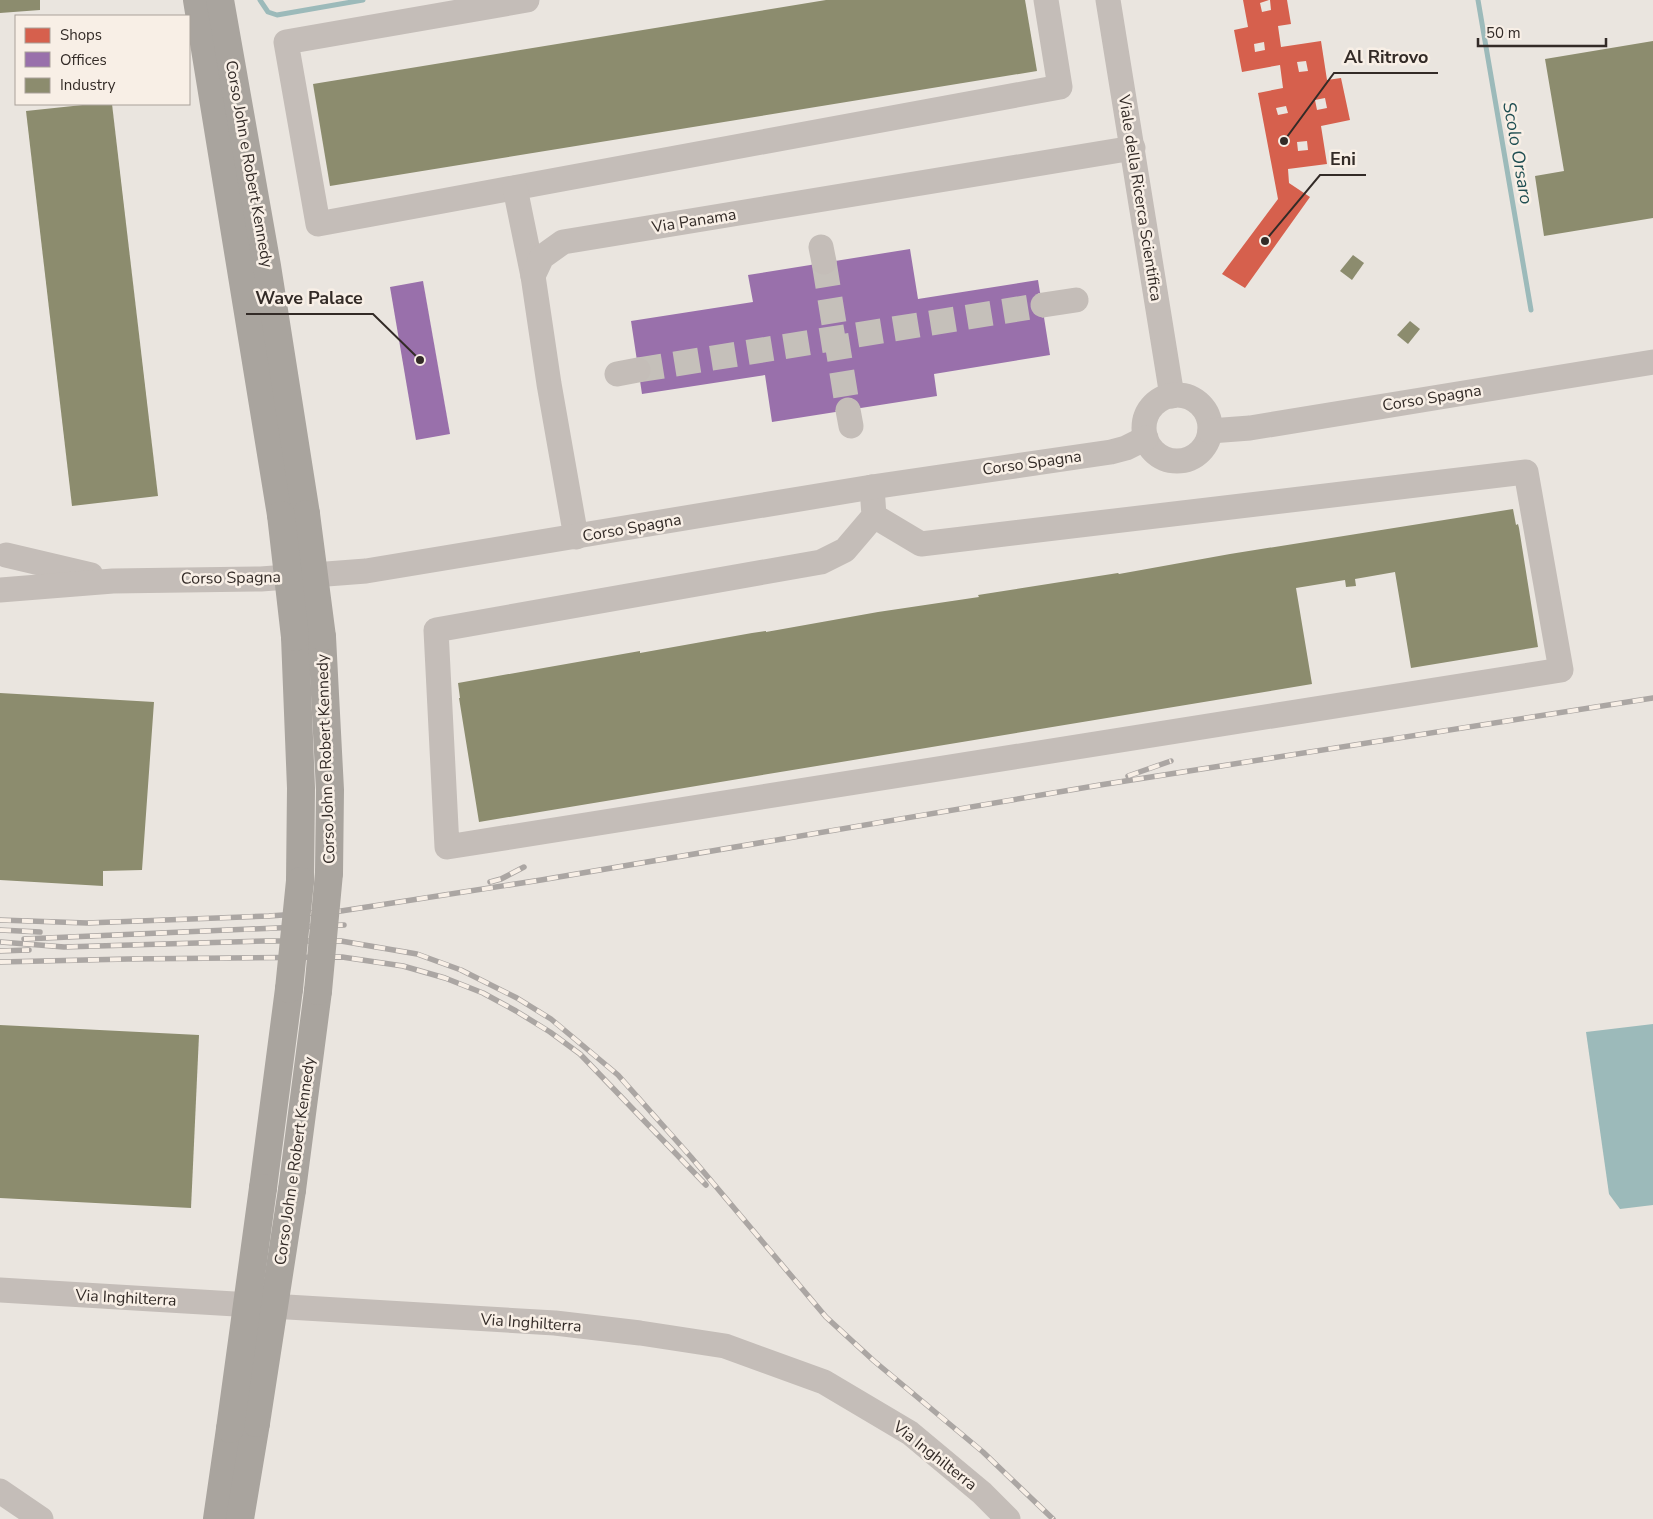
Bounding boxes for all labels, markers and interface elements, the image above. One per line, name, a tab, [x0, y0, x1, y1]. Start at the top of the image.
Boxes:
legend	[15, 15, 190, 105]
scale bar	[1478, 15, 1606, 47]
text: 50 m	[1486, 23, 1521, 43]
text: Shops	[60, 25, 102, 45]
callout: Al Ritrovo	[1334, 40, 1438, 73]
text: Al Ritrovo	[1344, 45, 1428, 69]
text: Offices	[60, 50, 107, 70]
street label: Corso John e Robert Kennedy	[220, 59, 278, 270]
text: Industry	[60, 75, 116, 95]
street label: Viale della Ricerca Scientifica	[1113, 92, 1167, 303]
water label: Scolo Orsaro	[1497, 100, 1539, 206]
callout: Eni	[1320, 142, 1366, 175]
text: Eni	[1330, 147, 1356, 171]
street label: Via Panama	[649, 203, 738, 239]
callout: Wave Palace	[246, 281, 373, 314]
text: Wave Palace	[255, 286, 363, 310]
street label: Corso Spagna	[1381, 379, 1483, 417]
street label: Corso Spagna	[981, 445, 1083, 481]
street label: Corso Spagna	[581, 508, 683, 548]
street label: Corso Spagna	[181, 566, 281, 590]
street label: Corso John e Robert Kennedy	[311, 653, 341, 864]
street label: Corso John e Robert Kennedy	[269, 1055, 321, 1267]
street label: Via Inghilterra	[74, 1284, 177, 1312]
street label: Via Inghilterra	[479, 1308, 582, 1338]
street label: Via Inghilterra	[888, 1416, 982, 1496]

